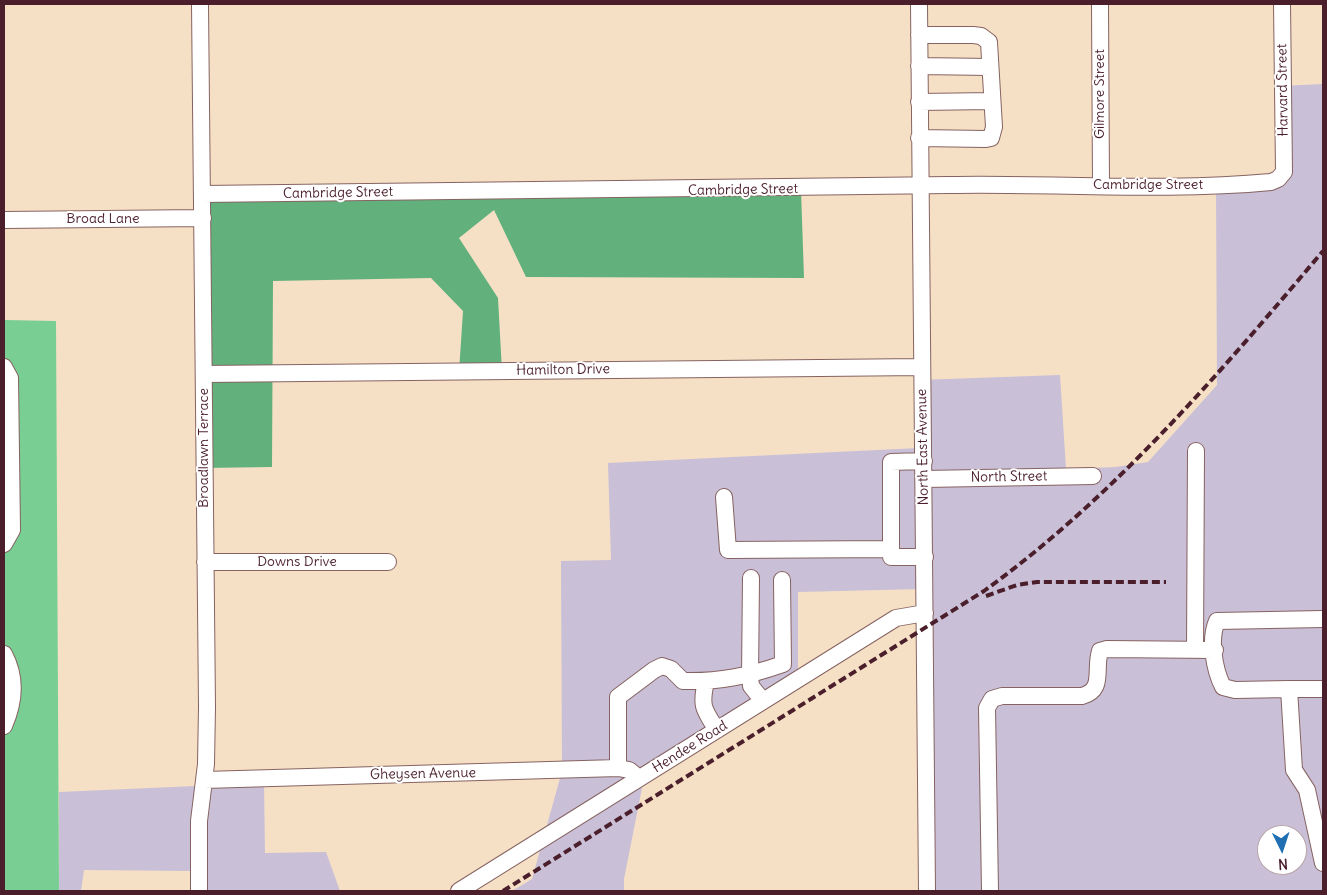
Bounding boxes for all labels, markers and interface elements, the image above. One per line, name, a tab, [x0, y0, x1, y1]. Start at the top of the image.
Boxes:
street label: Harvard Street	[1274, 43, 1292, 137]
street label: Gilmore Street	[1092, 49, 1108, 139]
street label: Cambridge Street	[1093, 177, 1203, 193]
street label: Cambridge Street	[688, 181, 798, 199]
street label: Cambridge Street	[283, 184, 393, 202]
street label: Broad Lane	[66, 211, 140, 227]
street label: Hamilton Drive	[516, 361, 610, 379]
street label: Broadlawn Terrace	[196, 388, 212, 508]
street label: North East Avenue	[914, 389, 932, 505]
street label: North Street	[971, 468, 1047, 486]
street label: Downs Drive	[257, 554, 337, 570]
street label: Hendee Road	[649, 717, 731, 777]
street label: Gheysen Avenue	[370, 765, 476, 783]
north arrow	[1257, 825, 1307, 875]
text: N	[1278, 855, 1288, 873]

